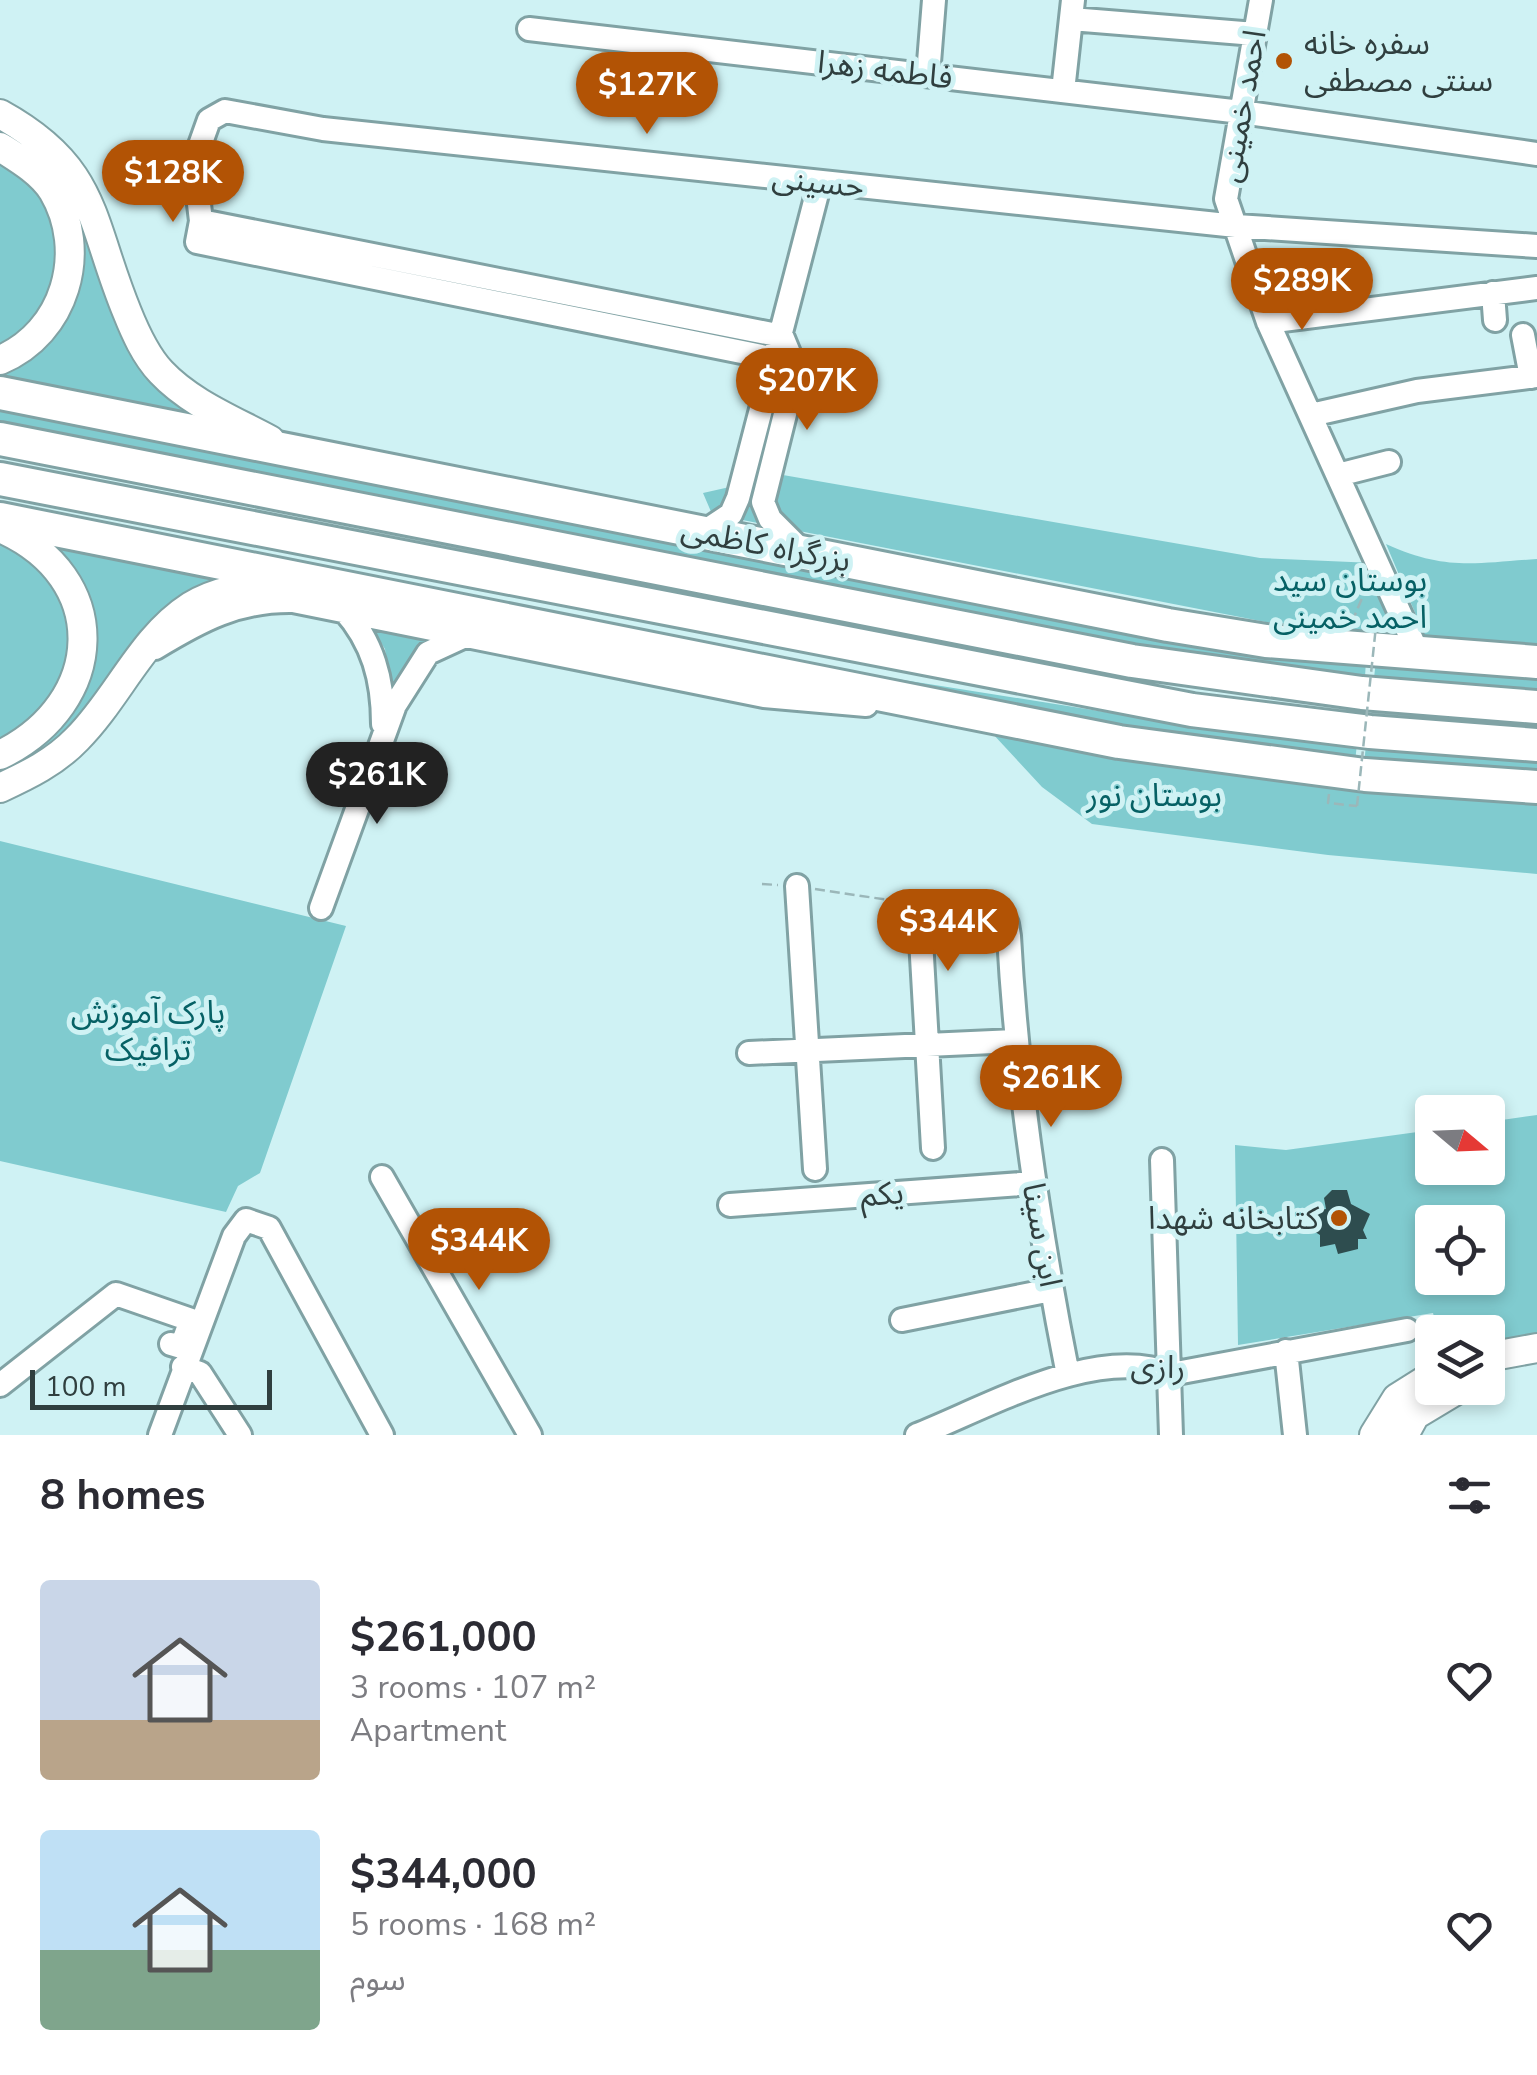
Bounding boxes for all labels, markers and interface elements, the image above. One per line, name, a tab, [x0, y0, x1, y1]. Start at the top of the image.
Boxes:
place label: سفره خانه سنتی مصطفی	[1304, 22, 1493, 102]
street label: احمد خمینی	[1207, 26, 1277, 186]
street label: فاطمه زهرا	[815, 40, 955, 100]
marker: سفره خانه سنتی مصطفی	[1273, 50, 1295, 72]
pin: $127K	[577, 52, 717, 137]
text: $127K	[598, 63, 696, 106]
pin: $128K	[103, 140, 243, 225]
text: $128K	[124, 151, 222, 194]
street label: حسینی	[770, 156, 866, 208]
pin: $289K	[1232, 248, 1372, 333]
text: $289K	[1253, 259, 1351, 302]
pin: $207K	[737, 348, 877, 433]
text: $207K	[758, 359, 856, 402]
street label: بزرگراه کاظمی	[678, 508, 854, 582]
park label: بوستان سید احمد خمینی	[1273, 559, 1427, 639]
pin: $261K	[307, 742, 447, 827]
text: $261K	[328, 753, 426, 796]
park label: بوستان نور	[1085, 774, 1222, 817]
pin: $344K	[878, 889, 1018, 974]
text: $344K	[899, 900, 997, 943]
park label: پارک آموزش ترافیک	[71, 991, 225, 1071]
pin: $261K	[981, 1045, 1121, 1130]
text: $261K	[1002, 1056, 1100, 1099]
north arrow	[1415, 1095, 1505, 1185]
map controls	[1415, 1095, 1505, 1405]
street label: یکم	[859, 1171, 905, 1219]
street label: ابن سینا	[1012, 1180, 1072, 1290]
place label: کتابخانه شهدا	[1148, 1197, 1320, 1240]
button: locate	[1415, 1205, 1505, 1295]
marker: کتابخانه شهدا	[1328, 1207, 1350, 1229]
pin: $344K	[409, 1208, 549, 1293]
text: $344K	[430, 1219, 528, 1262]
button: layers	[1415, 1315, 1505, 1405]
street label: رازی	[1130, 1345, 1186, 1389]
scale bar	[30, 1365, 272, 1410]
text: 100 m	[45, 1368, 127, 1406]
text: 8 homes	[40, 1467, 205, 1524]
icon: filters	[1442, 1468, 1497, 1523]
text: $261,000	[350, 1609, 537, 1666]
icon: home	[120, 1620, 240, 1740]
icon: heart	[1442, 1653, 1497, 1708]
text: 3 rooms · 107 m²	[350, 1666, 596, 1709]
text: Apartment	[350, 1709, 506, 1752]
text: $344,000	[350, 1846, 537, 1903]
icon: home	[120, 1870, 240, 1990]
text: 5 rooms · 168 m²	[350, 1903, 596, 1946]
icon: heart	[1442, 1903, 1497, 1958]
text: سوم	[350, 1958, 406, 2001]

